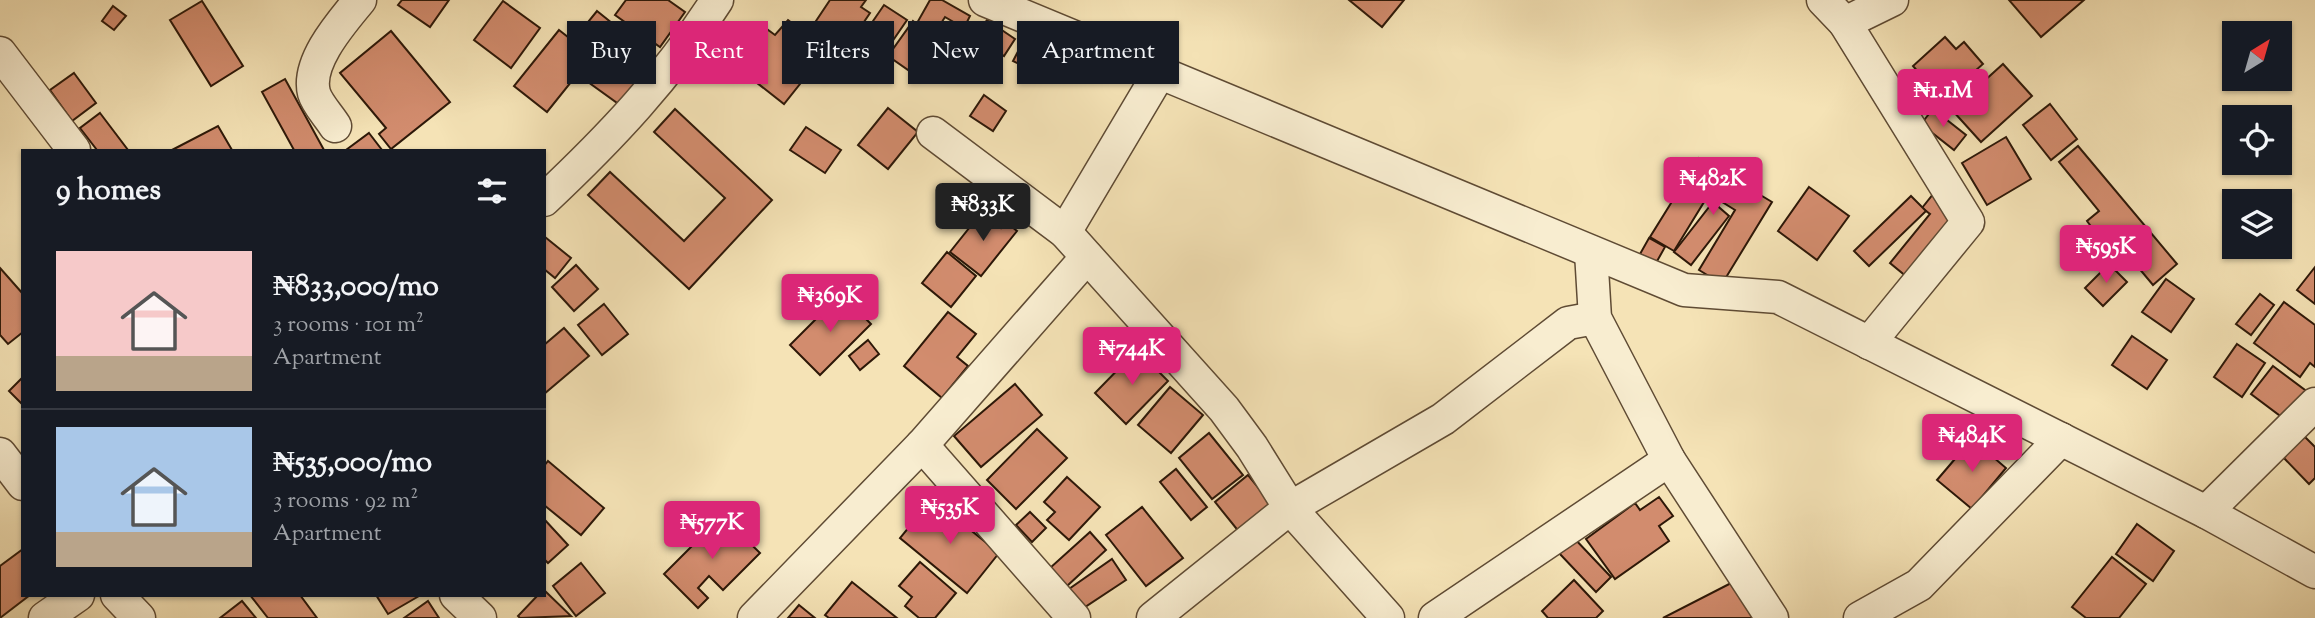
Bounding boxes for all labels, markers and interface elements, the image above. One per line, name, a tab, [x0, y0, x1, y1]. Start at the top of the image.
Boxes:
chip: Buy	[567, 21, 656, 84]
chip: Rent	[670, 21, 768, 84]
chip: Filters	[782, 21, 894, 84]
chip: New	[908, 21, 1003, 84]
chip: Apartment	[1017, 21, 1179, 84]
north arrow	[2222, 21, 2292, 91]
map controls	[2222, 21, 2292, 259]
pin: ₦1.1M	[1894, 69, 1992, 129]
text: ₦1.1M	[1913, 75, 1973, 108]
button: locate	[2222, 105, 2292, 175]
pin: ₦482K	[1664, 158, 1762, 217]
text: ₦482K	[1680, 163, 1746, 196]
text: 9 homes	[56, 170, 161, 213]
icon: filters	[473, 172, 511, 210]
pin: ₦833K	[934, 184, 1032, 243]
text: ₦833K	[951, 189, 1015, 222]
button: layers	[2222, 189, 2292, 259]
pin: ₦595K	[2057, 226, 2155, 285]
text: ₦595K	[2076, 231, 2136, 264]
text: ₦833,000/mo	[273, 266, 439, 309]
pin: ₦369K	[781, 274, 879, 334]
icon: home	[112, 279, 196, 363]
text: ₦369K	[798, 280, 862, 313]
text: 3 rooms · 101 m²	[273, 309, 424, 342]
pin: ₦744K	[1083, 328, 1181, 387]
text: ₦744K	[1099, 333, 1165, 366]
text: Apartment	[273, 342, 382, 375]
pin: ₦484K	[1923, 414, 2021, 474]
text: ₦484K	[1938, 420, 2006, 453]
text: ₦535,000/mo	[273, 442, 432, 485]
icon: home	[112, 455, 196, 539]
text: 3 rooms · 92 m²	[273, 485, 418, 518]
pin: ₦535K	[901, 486, 999, 546]
text: ₦535K	[921, 492, 979, 525]
pin: ₦577K	[663, 502, 761, 561]
text: ₦577K	[680, 507, 744, 540]
text: Apartment	[273, 518, 382, 551]

